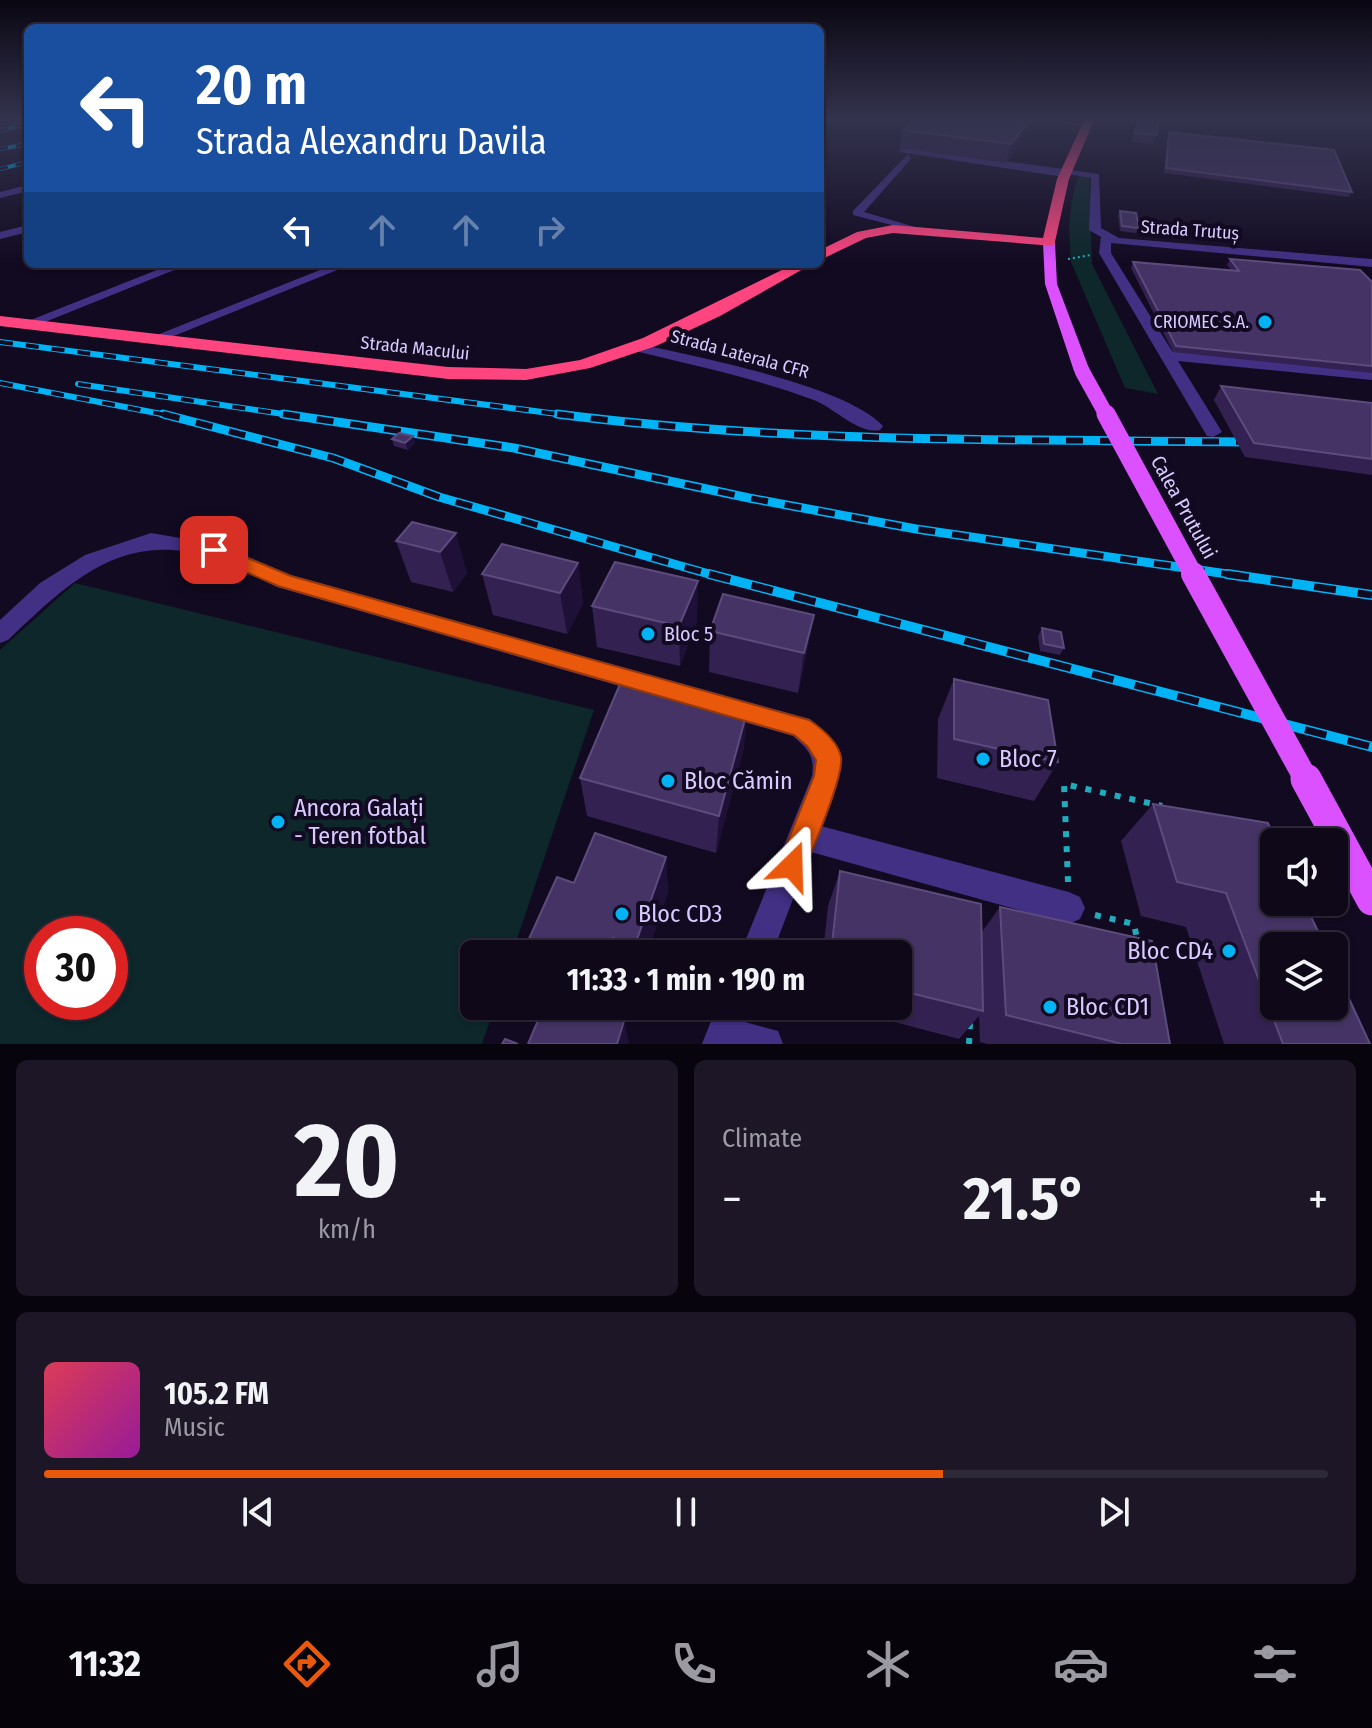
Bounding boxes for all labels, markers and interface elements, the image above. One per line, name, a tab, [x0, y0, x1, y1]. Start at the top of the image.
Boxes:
text: 20 m	[196, 52, 307, 119]
icon: left	[64, 56, 168, 160]
text: Strada Alexandru Davila	[196, 120, 547, 164]
icon: left	[276, 208, 320, 252]
icon: ahead	[360, 208, 404, 252]
icon: ahead	[444, 208, 488, 252]
icon: right	[528, 208, 572, 252]
street label: Strada Trutuș	[1140, 216, 1240, 244]
place label: CRIOMEC S.A.	[1154, 311, 1249, 333]
marker: CRIOMEC S.A.	[1256, 313, 1274, 331]
street label: Strada Laterala CFR	[668, 325, 812, 383]
street label: Strada Macului	[359, 331, 471, 365]
street label: Calea Prutului	[1146, 451, 1222, 563]
pin	[180, 516, 248, 584]
icon: arrive	[192, 528, 236, 572]
place label: Bloc 5	[664, 622, 713, 646]
marker: Bloc 5	[639, 625, 657, 643]
place label: Bloc 7	[999, 745, 1057, 773]
marker: Bloc 7	[974, 750, 992, 768]
place label: Bloc Cămin	[684, 767, 793, 795]
marker: Bloc Cămin	[659, 772, 677, 790]
place label: Ancora Galați - Teren fotbal	[294, 794, 426, 850]
marker: Ancora Galați - Teren fotbal	[269, 813, 287, 831]
position arrow	[750, 824, 834, 908]
map controls	[1260, 828, 1348, 1020]
button: sound	[1260, 828, 1348, 916]
place label: Bloc CD3	[638, 900, 722, 928]
marker: Bloc CD3	[613, 905, 631, 923]
speed limit sign: 30	[24, 916, 128, 1020]
button: layers	[1260, 932, 1348, 1020]
place label: Bloc CD4	[1127, 937, 1213, 965]
marker: Bloc CD4	[1220, 942, 1238, 960]
text: 11:33 · 1 min · 190 m	[567, 962, 805, 998]
place label: Bloc CD1	[1066, 993, 1149, 1021]
marker: Bloc CD1	[1041, 998, 1059, 1016]
text: 20	[295, 1099, 399, 1224]
text: Climate	[722, 1123, 802, 1154]
text: 21.5°	[963, 1163, 1087, 1235]
text: −	[722, 1173, 742, 1226]
text: +	[1308, 1173, 1328, 1226]
text: km/h	[318, 1214, 376, 1245]
text: 105.2 FM	[164, 1376, 269, 1412]
text: Music	[164, 1412, 225, 1443]
icon: previous	[236, 1490, 280, 1534]
icon: pause	[664, 1490, 708, 1534]
icon: next	[1092, 1490, 1136, 1534]
icon: directions	[279, 1636, 335, 1692]
icon: music	[472, 1636, 528, 1692]
icon: phone	[666, 1636, 722, 1692]
icon: climate	[860, 1636, 916, 1692]
icon: car	[1053, 1636, 1109, 1692]
icon: filters	[1247, 1636, 1303, 1692]
text: 11:32	[69, 1642, 141, 1686]

